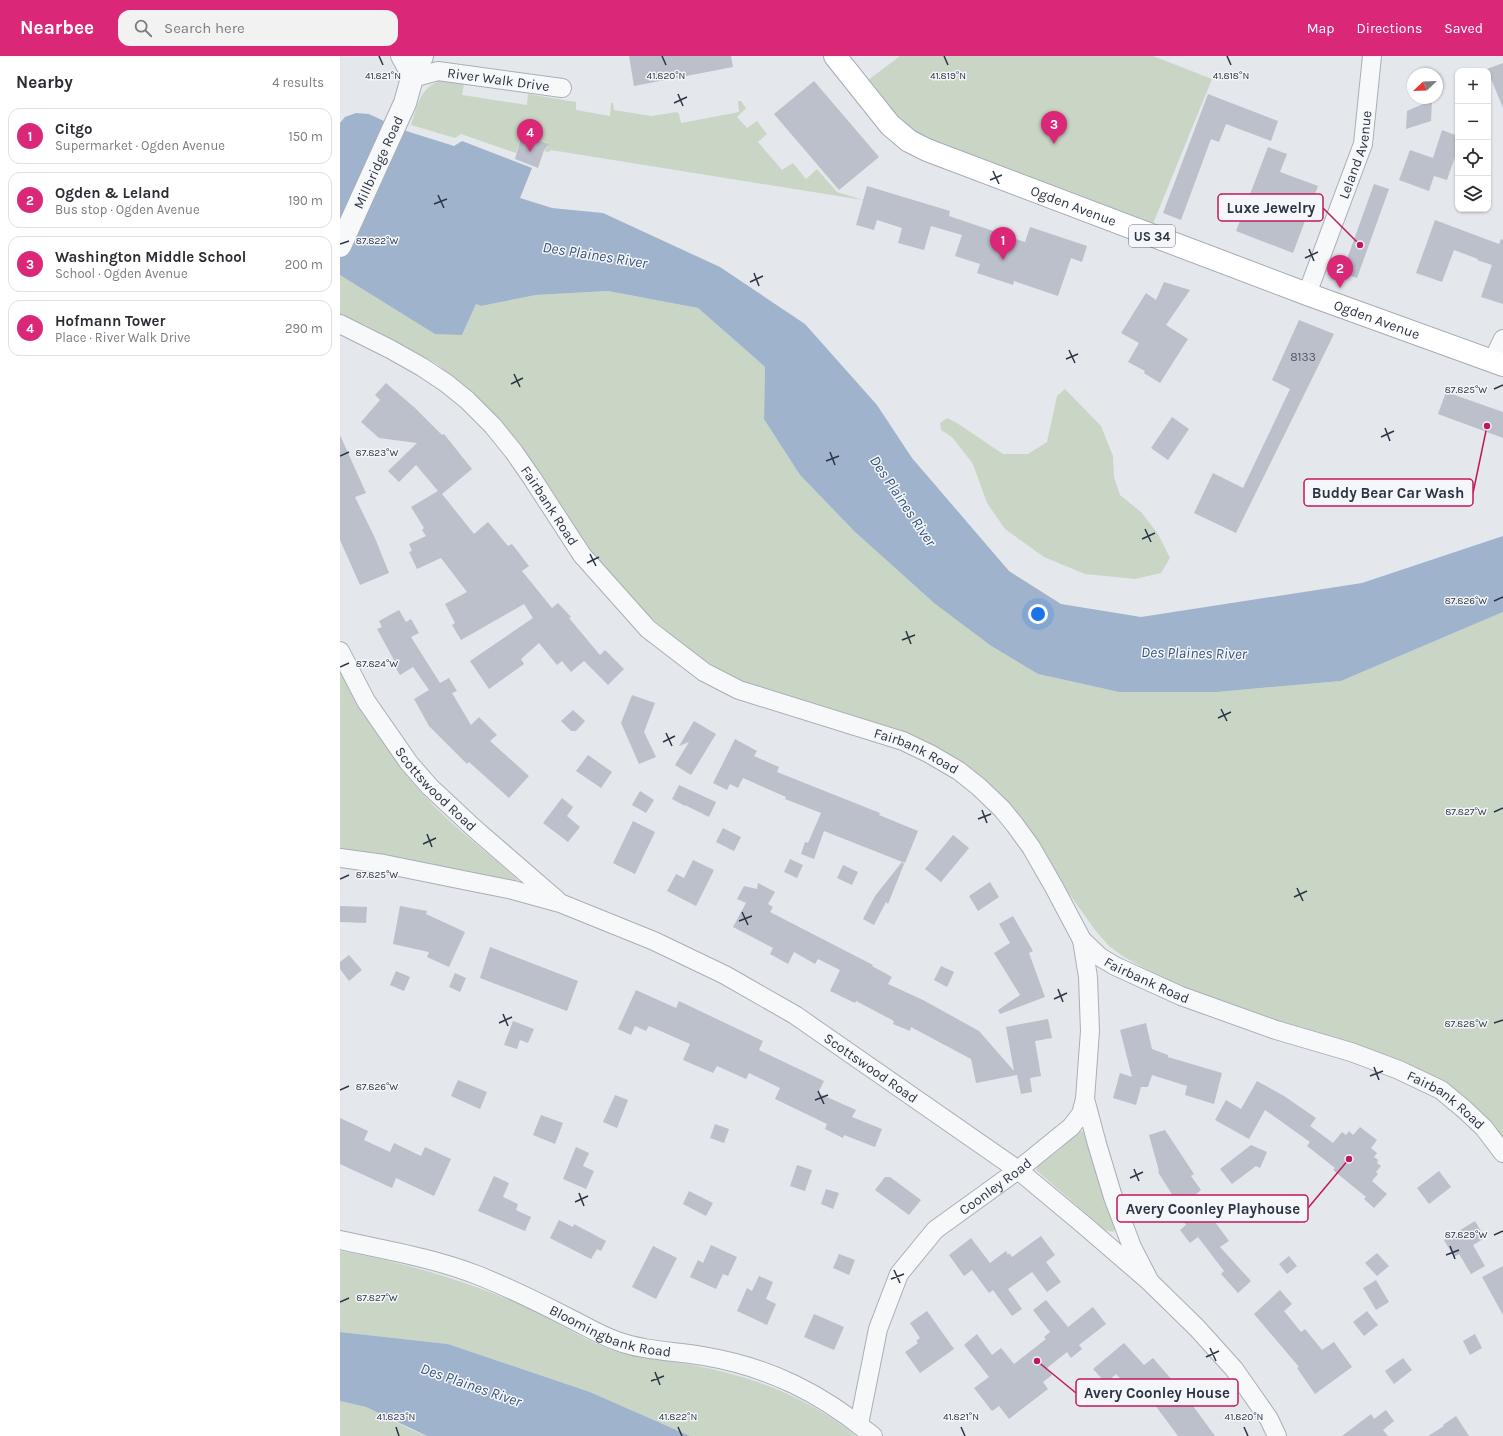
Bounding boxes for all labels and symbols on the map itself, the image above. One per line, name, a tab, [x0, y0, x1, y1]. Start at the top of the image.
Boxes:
street label: River Walk Drive	[446, 64, 551, 95]
north arrow	[1407, 68, 1443, 104]
text: 41.821°N	[365, 70, 401, 82]
text: 41.820°N	[647, 70, 685, 82]
text: 41.819°N	[930, 70, 966, 82]
text: 41.818°N	[1213, 70, 1249, 82]
street label: Leland Avenue	[1335, 110, 1375, 201]
pin: 3	[1041, 111, 1067, 144]
street label: Millbridge Road	[350, 113, 407, 212]
pin: 4	[517, 119, 543, 152]
street label: Ogden Avenue	[1028, 182, 1119, 230]
callout: Luxe Jewelry	[1218, 194, 1323, 221]
text: Luxe Jewelry	[1227, 199, 1316, 217]
road number: US 34	[1129, 225, 1175, 247]
pin: 1	[990, 227, 1016, 260]
text: 87.822°W	[356, 235, 398, 247]
water label: Des Plaines River	[541, 238, 649, 272]
pin: 2	[1327, 255, 1353, 288]
street label: Ogden Avenue	[1331, 296, 1422, 343]
house number: 8133	[1290, 350, 1316, 364]
text: 87.825°W	[1445, 384, 1487, 396]
text: 87.823°W	[356, 447, 398, 459]
water label: Des Plaines River	[866, 452, 940, 551]
street label: Fairbank Road	[517, 463, 582, 549]
callout: Buddy Bear Car Wash	[1304, 479, 1473, 506]
text: Buddy Bear Car Wash	[1312, 484, 1464, 502]
text: 87.826°W	[1445, 595, 1487, 607]
your location	[1028, 604, 1048, 624]
water label: Des Plaines River	[1141, 643, 1248, 663]
text: 87.824°W	[356, 658, 398, 670]
street label: Fairbank Road	[872, 724, 962, 778]
street label: Scottswood Road	[391, 744, 480, 835]
text: 87.827°W	[1445, 806, 1487, 818]
text: 87.825°W	[356, 869, 398, 881]
street label: Fairbank Road	[1101, 953, 1192, 1007]
text: 87.828°W	[1444, 1018, 1488, 1030]
street label: Scottswood Road	[820, 1030, 921, 1107]
street label: Fairbank Road	[1404, 1067, 1488, 1133]
text: 87.826°W	[356, 1081, 398, 1093]
street label: Coonley Road	[956, 1154, 1035, 1219]
callout: Avery Coonley Playhouse	[1117, 1195, 1308, 1222]
text: Avery Coonley Playhouse	[1126, 1200, 1300, 1218]
text: 87.829°W	[1445, 1229, 1487, 1241]
text: 87.827°W	[356, 1292, 398, 1304]
street label: Bloomingbank Road	[546, 1301, 672, 1361]
water label: Des Plaines River	[418, 1359, 525, 1411]
callout: Avery Coonley House	[1076, 1379, 1238, 1406]
text: Avery Coonley House	[1084, 1384, 1230, 1402]
text: 41.823°N	[377, 1411, 415, 1423]
text: 41.822°N	[659, 1411, 697, 1423]
text: 41.821°N	[943, 1411, 979, 1423]
text: 41.820°N	[1225, 1411, 1263, 1423]

